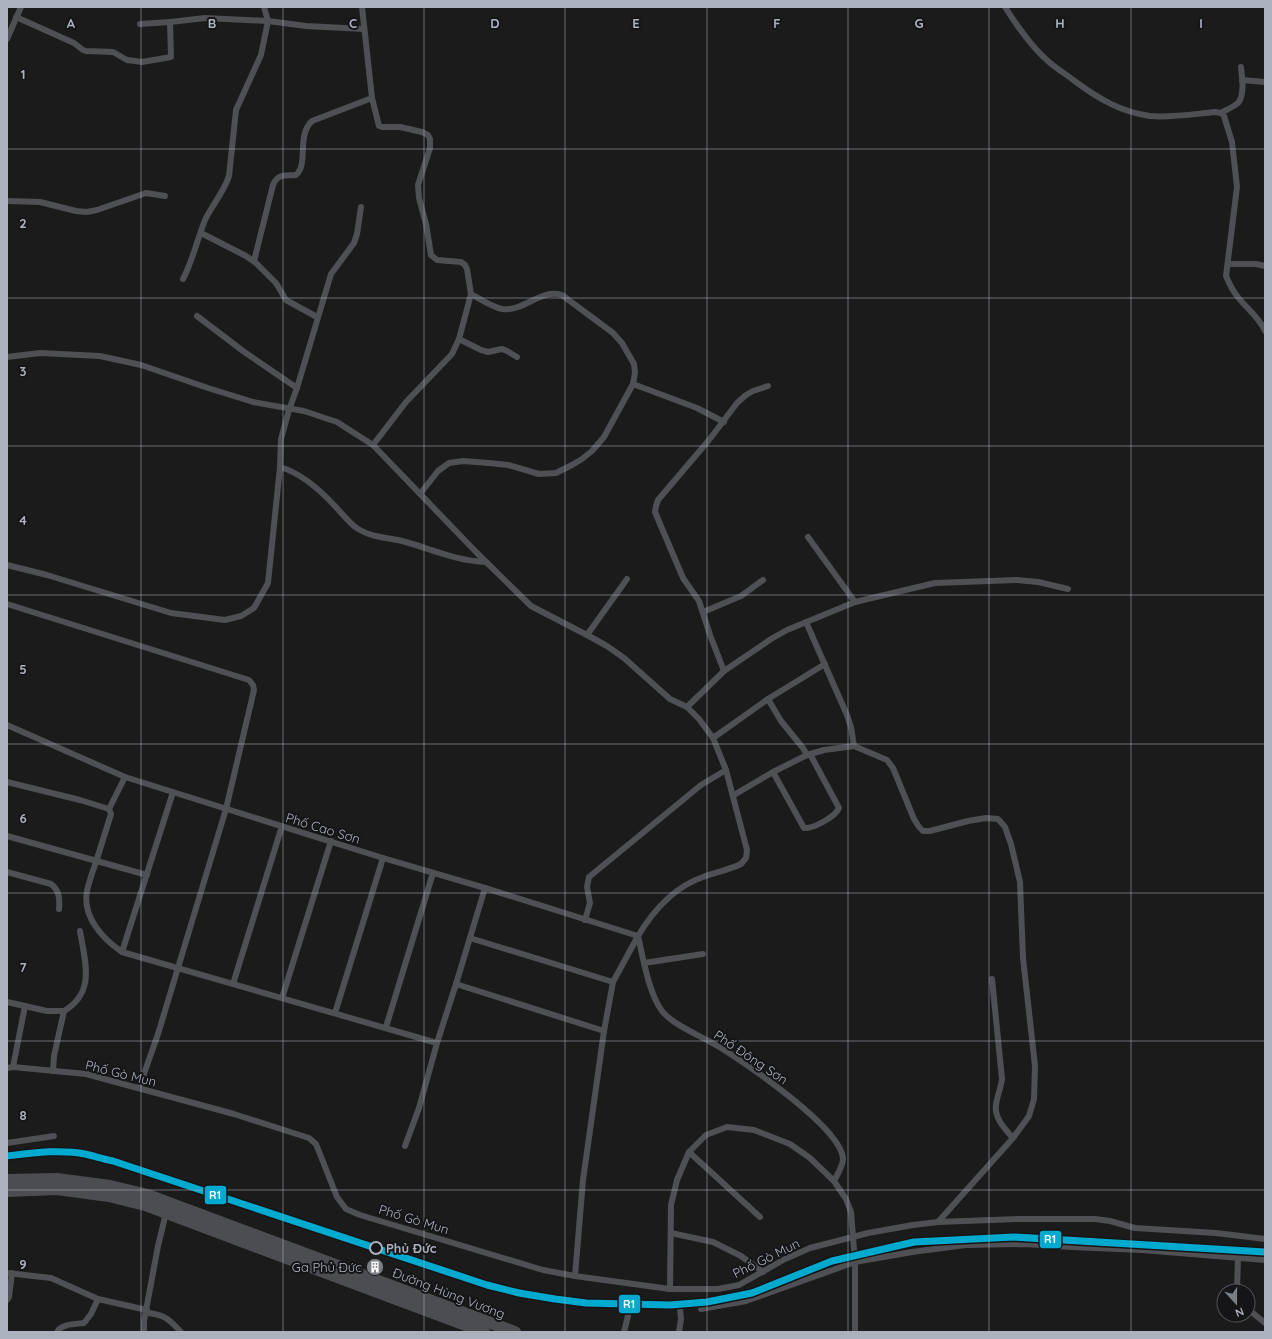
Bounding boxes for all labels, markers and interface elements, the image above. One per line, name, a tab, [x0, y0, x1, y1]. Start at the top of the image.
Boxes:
text: A	[67, 15, 76, 31]
text: B	[208, 15, 216, 31]
text: C	[349, 15, 357, 31]
text: D	[490, 15, 500, 31]
text: E	[632, 15, 640, 31]
text: F	[773, 15, 781, 31]
text: G	[914, 15, 924, 31]
text: H	[1055, 15, 1065, 31]
text: I	[1199, 15, 1203, 31]
text: 1	[20, 66, 26, 82]
text: 2	[19, 215, 27, 231]
text: 3	[20, 363, 27, 379]
text: 4	[19, 512, 27, 528]
text: 5	[19, 661, 27, 677]
street label: Phố Cao Sơn	[284, 809, 362, 847]
text: 6	[19, 810, 27, 826]
text: 7	[19, 959, 27, 975]
street label: Phố Đông Sơn	[711, 1026, 791, 1088]
street label: Phố Gò Mun	[84, 1056, 158, 1090]
text: 8	[19, 1107, 27, 1123]
line badge: R1	[204, 1185, 227, 1205]
text: R1	[209, 1188, 221, 1202]
street label: Phố Gò Mun	[377, 1201, 451, 1237]
line badge: R1	[1039, 1230, 1062, 1249]
text: R1	[1044, 1232, 1056, 1246]
street label: Phố Gò Mun	[730, 1235, 802, 1281]
place label: Phủ Đức	[386, 1240, 437, 1256]
marker: Phủ Đức	[369, 1241, 383, 1255]
text: 9	[19, 1256, 27, 1272]
building icon: Ga Phủ Đức	[365, 1257, 385, 1277]
place label: Ga Phủ Đức	[292, 1259, 362, 1275]
street label: Đường Hùng Vương	[391, 1264, 507, 1322]
north arrow	[1216, 1283, 1256, 1323]
line badge: R1	[618, 1294, 641, 1314]
text: R1	[623, 1297, 635, 1311]
text: N	[1233, 1304, 1246, 1320]

